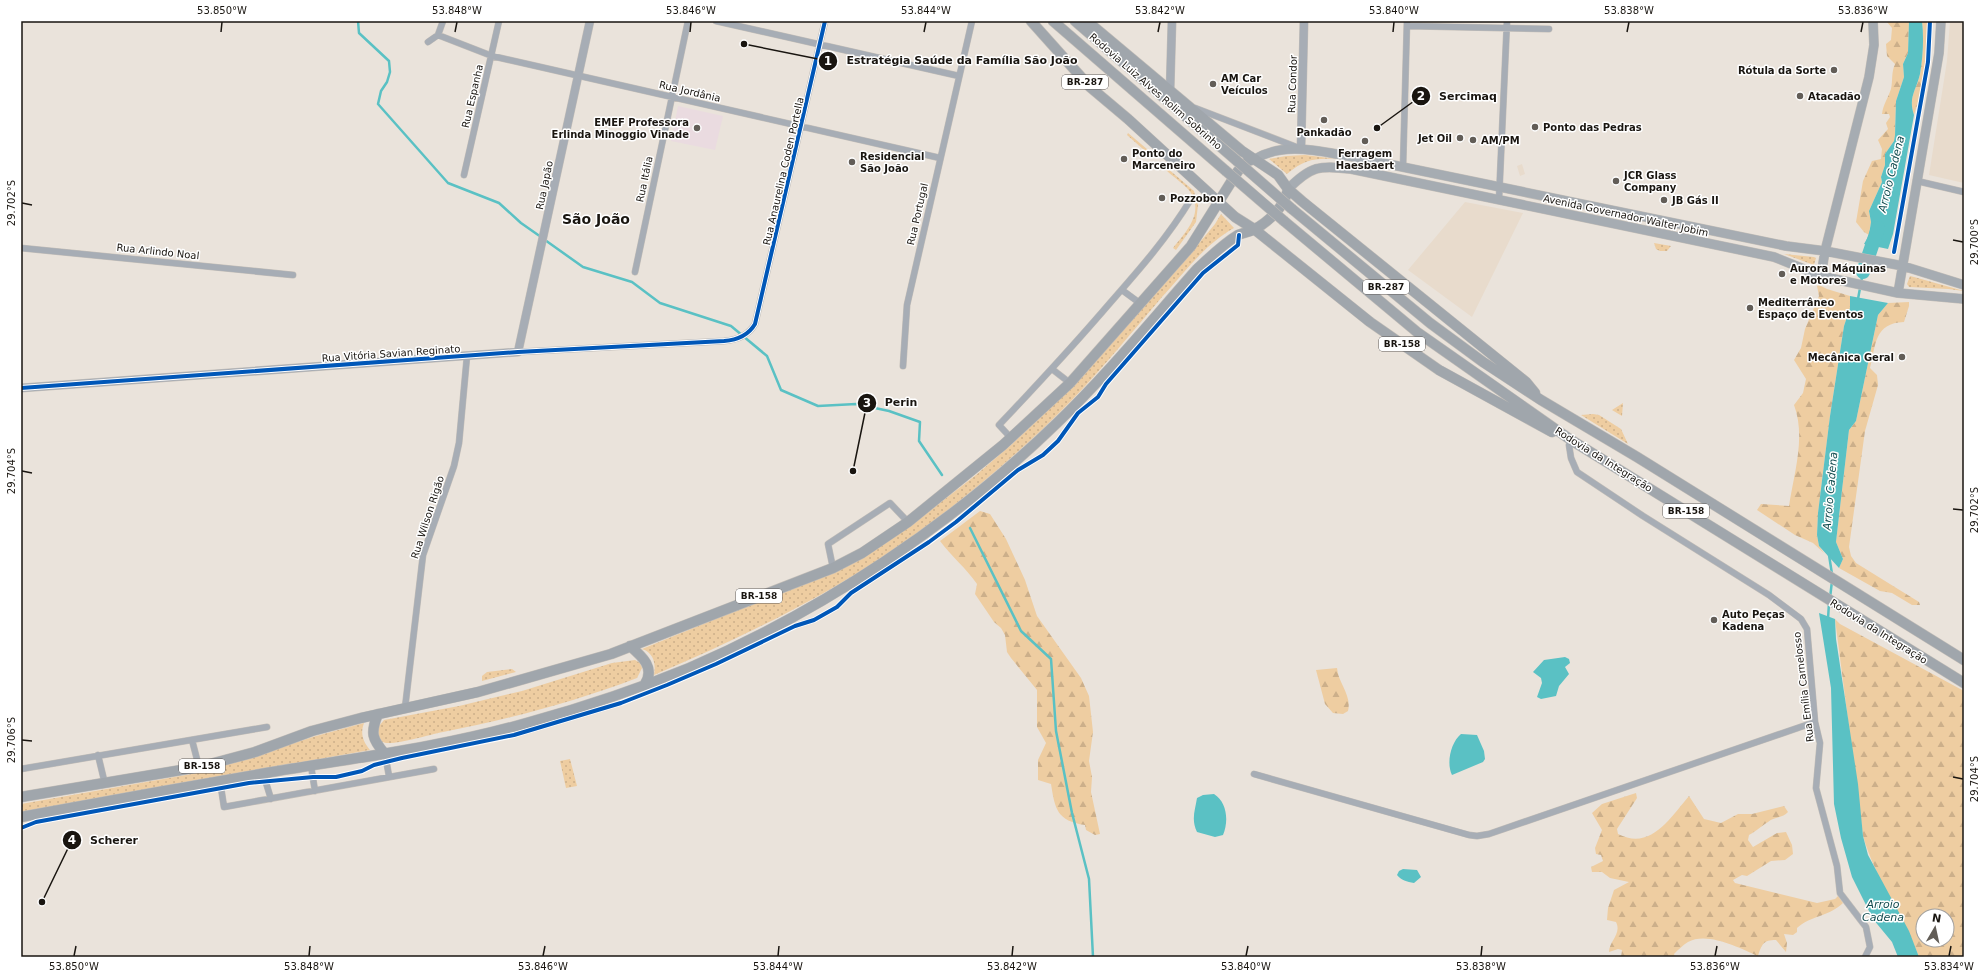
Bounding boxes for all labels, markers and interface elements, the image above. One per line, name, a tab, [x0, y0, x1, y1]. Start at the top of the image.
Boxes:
text: 53.850°W	[197, 5, 247, 16]
text: 53.848°W	[432, 5, 482, 16]
text: 53.846°W	[666, 5, 716, 16]
text: 53.844°W	[901, 5, 951, 16]
text: 53.842°W	[1135, 5, 1185, 16]
text: 53.840°W	[1369, 5, 1419, 16]
text: 53.838°W	[1604, 5, 1654, 16]
text: 53.836°W	[1838, 5, 1888, 16]
street label: Rodovia Luiz Alves Rolim Sobrinho	[1087, 31, 1224, 152]
callout: Estratégia Saúde da Família São João	[818, 49, 1085, 72]
text: 1	[824, 54, 832, 68]
text: Estratégia Saúde da Família São João	[847, 54, 1078, 67]
street label: Rua Condor	[1286, 54, 1299, 113]
street label: Rua Espanha	[460, 63, 485, 129]
place label: Rótula da Sorte	[1738, 65, 1826, 76]
marker: Rótula da Sorte	[1829, 65, 1839, 75]
place label: AM Car Veículos	[1221, 73, 1268, 96]
road number: BR-287	[1062, 75, 1108, 89]
street label: Rua Jordânia	[658, 79, 722, 104]
marker: AM Car Veículos	[1208, 79, 1218, 89]
callout: Sercimaq	[1411, 84, 1505, 107]
text: 2	[1417, 89, 1425, 103]
text: Sercimaq	[1439, 90, 1497, 103]
marker: Atacadão	[1795, 91, 1805, 101]
place label: Atacadão	[1808, 91, 1861, 102]
street label: Rua Anaurelina Coden Portella	[761, 96, 806, 246]
marker: Pankadão	[1319, 115, 1329, 125]
place label: EMEF Professora Erlinda Minoggio Vinade	[552, 117, 689, 140]
marker: Ponto das Pedras	[1530, 122, 1540, 132]
place label: Ponto das Pedras	[1543, 122, 1642, 133]
marker: EMEF Professora Erlinda Minoggio Vinade	[692, 123, 702, 133]
place label: Pankadão	[1296, 127, 1352, 138]
place label: Jet Oil	[1417, 133, 1452, 144]
marker: Jet Oil	[1455, 133, 1465, 143]
water label: Arroio Cadena	[1875, 134, 1907, 215]
marker: AM/PM	[1468, 135, 1478, 145]
place label: AM/PM	[1481, 135, 1520, 146]
marker: Ferragem Haesbaert	[1360, 136, 1370, 146]
place label: Ponto do Marceneiro	[1132, 148, 1196, 171]
place label: Ferragem Haesbaert	[1336, 148, 1394, 171]
place label: Residencial São João	[860, 151, 924, 174]
marker: Ponto do Marceneiro	[1119, 154, 1129, 164]
street label: Rua Itália	[634, 155, 655, 203]
marker: Residencial São João	[847, 157, 857, 167]
street label: Rua Japão	[534, 160, 555, 211]
place label: JCR Glass Company	[1623, 170, 1677, 193]
marker: JCR Glass Company	[1611, 176, 1621, 186]
text: 29.702°S	[6, 180, 17, 226]
street label: Rua Portugal	[905, 182, 930, 246]
marker: Pozzobon	[1157, 193, 1167, 203]
place label: Pozzobon	[1170, 193, 1224, 204]
street label: Avenida Governador Walter Jobim	[1542, 193, 1710, 238]
marker: JB Gás II	[1659, 195, 1669, 205]
place label: JB Gás II	[1671, 195, 1719, 206]
district label: São João	[562, 211, 630, 227]
text: 29.700°S	[1969, 219, 1980, 265]
street label: Rua Arlindo Noal	[116, 242, 200, 261]
place label: Aurora Máquinas e Motores	[1790, 263, 1886, 286]
marker: Aurora Máquinas e Motores	[1777, 269, 1787, 279]
road number: BR-287	[1363, 280, 1409, 294]
place label: Mediterrâneo Espaço de Eventos	[1758, 297, 1863, 320]
marker: Mediterrâneo Espaço de Eventos	[1745, 303, 1755, 313]
road number: BR-158	[1379, 337, 1425, 351]
street label: Rua Vitória Savian Reginato	[321, 343, 461, 364]
place label: Mecânica Geral	[1808, 352, 1894, 363]
marker: Mecânica Geral	[1897, 352, 1907, 362]
callout: Perin	[857, 391, 925, 414]
text: 3	[863, 396, 871, 410]
text: Perin	[885, 396, 917, 409]
street label: Rodovia da Integração	[1553, 425, 1654, 494]
text: 29.704°S	[6, 448, 17, 494]
water label: Arroio Cadena	[1821, 451, 1840, 532]
street label: Rua Wilson Rigão	[409, 474, 446, 560]
text: 29.702°S	[1969, 487, 1980, 533]
road number: BR-158	[1663, 504, 1709, 518]
road number: BR-158	[736, 589, 782, 603]
street label: Rodovia da Integração	[1828, 597, 1929, 666]
place label: Auto Peças Kadena	[1722, 609, 1785, 632]
marker: Auto Peças Kadena	[1709, 615, 1719, 625]
street label: Rua Emília Carnelosso	[1791, 631, 1816, 743]
text: 29.706°S	[6, 717, 17, 763]
text: 29.704°S	[1969, 756, 1980, 802]
road number: BR-158	[179, 759, 225, 773]
callout: Scherer	[62, 829, 146, 852]
text: 4	[68, 833, 76, 847]
text: Scherer	[90, 834, 139, 847]
water label: Arroio Cadena	[1862, 898, 1904, 924]
north arrow	[1915, 908, 1955, 948]
text: N	[1931, 911, 1942, 926]
text: 53.850°W	[49, 961, 99, 972]
text: 53.848°W	[284, 961, 334, 972]
text: 53.846°W	[518, 961, 568, 972]
text: 53.844°W	[753, 961, 803, 972]
text: 53.842°W	[987, 961, 1037, 972]
text: 53.840°W	[1221, 961, 1271, 972]
text: 53.838°W	[1456, 961, 1506, 972]
text: 53.836°W	[1690, 961, 1740, 972]
text: 53.834°W	[1924, 961, 1974, 972]

